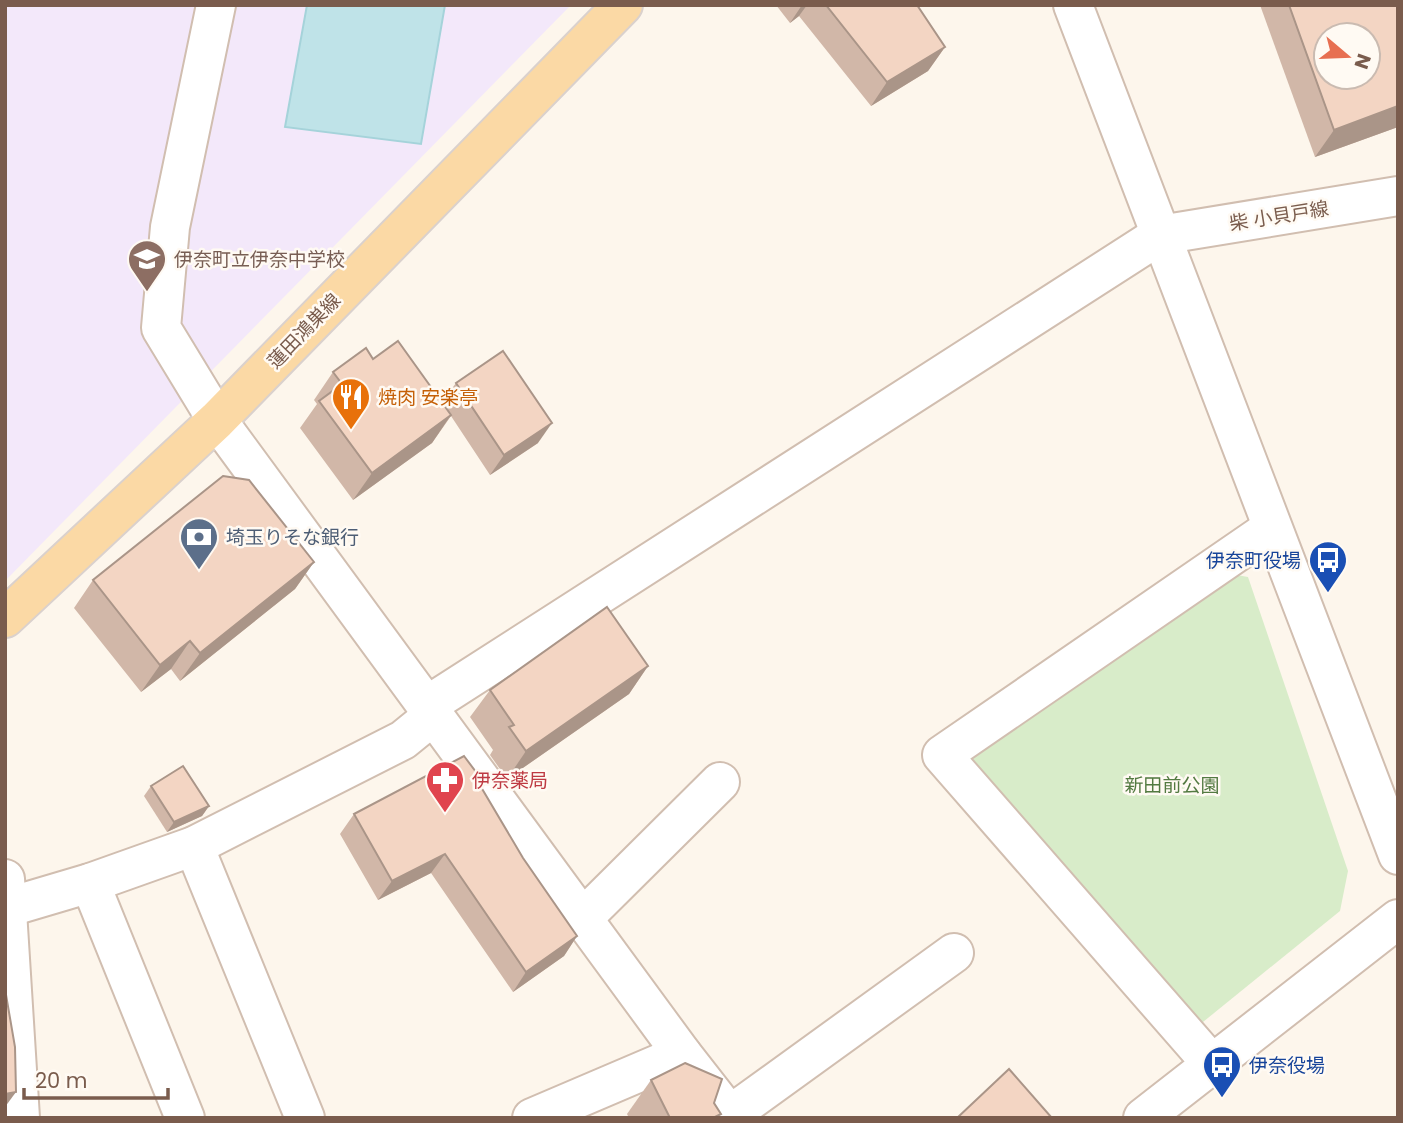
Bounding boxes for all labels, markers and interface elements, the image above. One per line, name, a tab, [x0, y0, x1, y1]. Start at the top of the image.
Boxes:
north arrow	[1312, 21, 1382, 91]
text: N	[1348, 50, 1378, 73]
street label: 柴 小貝戸線	[1227, 195, 1331, 237]
school or university icon: 伊奈町立伊奈中学校	[126, 238, 168, 293]
place label: 伊奈町立伊奈中学校	[174, 246, 345, 273]
street label: 蓮田鴻巣線	[261, 287, 347, 375]
restaurant icon: 焼肉 安楽亭	[330, 376, 372, 431]
place label: 焼肉 安楽亭	[378, 384, 478, 411]
bank icon: 埼玉りそな銀行	[178, 516, 220, 571]
place label: 埼玉りそな銀行	[226, 524, 359, 551]
bus stop icon: 伊奈町役場	[1307, 539, 1349, 594]
place label: 伊奈町役場	[1206, 547, 1301, 574]
pharmacy icon: 伊奈薬局	[424, 759, 466, 814]
place label: 伊奈薬局	[472, 767, 548, 794]
park label: 新田前公園	[1124, 772, 1220, 799]
bus stop icon: 伊奈役場	[1201, 1044, 1243, 1099]
place label: 伊奈役場	[1249, 1052, 1325, 1079]
scale bar	[24, 1056, 168, 1100]
text: 20 m	[35, 1066, 88, 1095]

